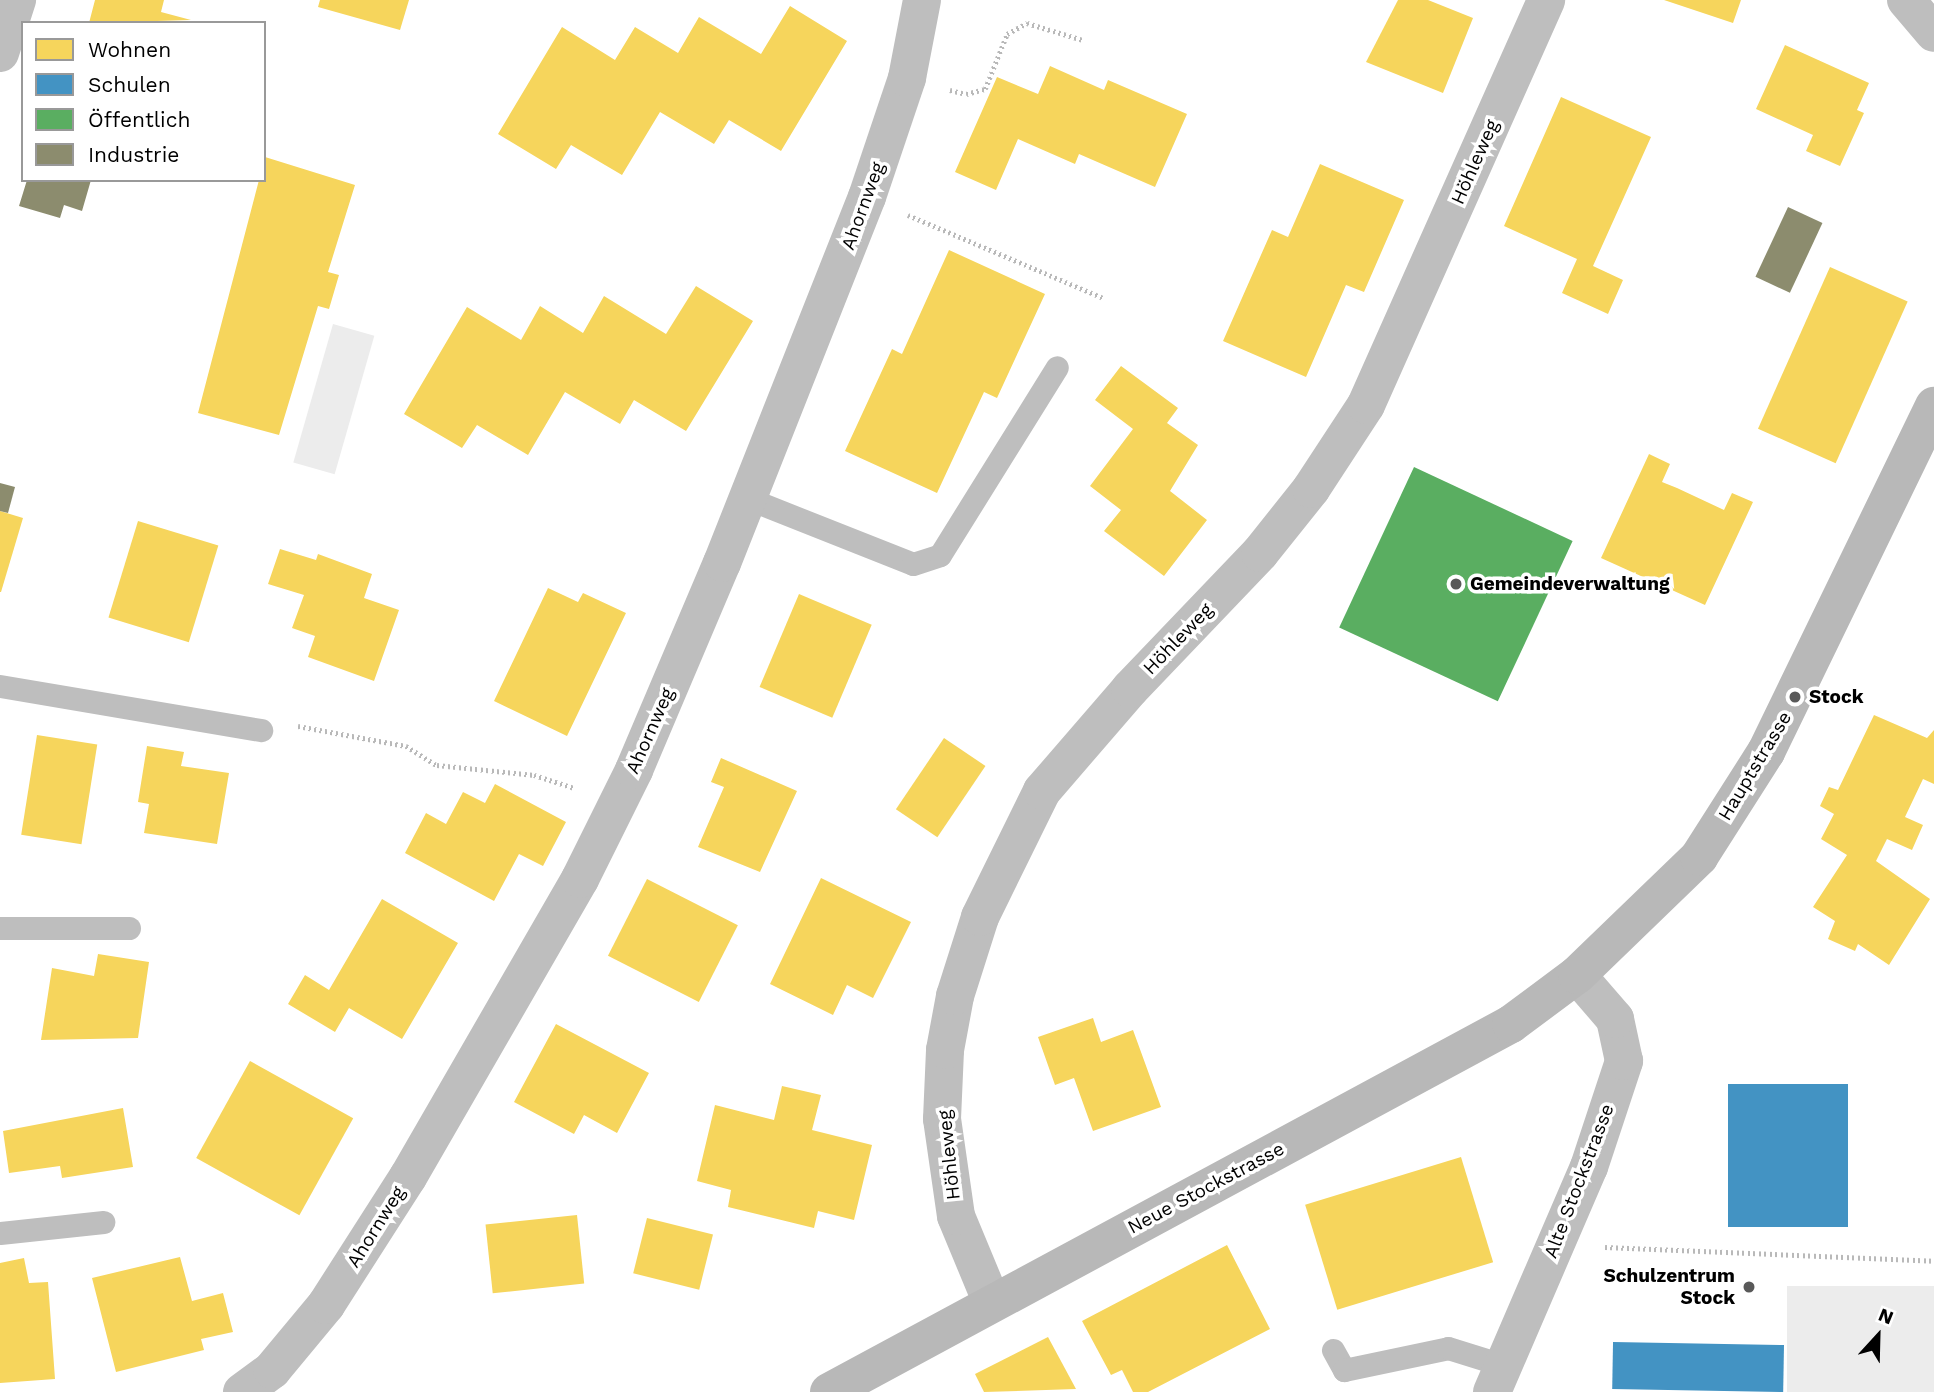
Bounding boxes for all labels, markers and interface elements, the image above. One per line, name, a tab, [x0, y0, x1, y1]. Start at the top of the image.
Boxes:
legend	[21, 21, 266, 182]
text: Wohnen	[88, 37, 171, 62]
text: Schulen	[88, 72, 171, 97]
text: Öffentlich	[88, 107, 190, 132]
street label: Höhleweg	[1446, 116, 1504, 208]
text: Industrie	[88, 142, 179, 167]
street label: Ahornweg	[837, 159, 889, 253]
place label: Gemeindeverwaltung	[1470, 573, 1670, 595]
marker: Gemeindeverwaltung	[1448, 576, 1464, 592]
street label: Höhleweg	[1138, 599, 1218, 679]
street label: Ahornweg	[621, 684, 679, 778]
place label: Stock	[1809, 686, 1864, 708]
marker: Stock	[1787, 689, 1803, 705]
street label: Hauptstrasse	[1713, 707, 1797, 825]
street label: Alte Stockstrasse	[1539, 1101, 1619, 1261]
street label: Höhleweg	[933, 1109, 965, 1201]
street label: Neue Stockstrasse	[1124, 1137, 1288, 1239]
street label: Ahornweg	[342, 1182, 410, 1272]
place label: Schulzentrum Stock	[1603, 1265, 1735, 1309]
marker: Schulzentrum Stock	[1741, 1279, 1757, 1295]
north arrow	[1843, 1301, 1913, 1371]
text: N	[1875, 1303, 1897, 1329]

